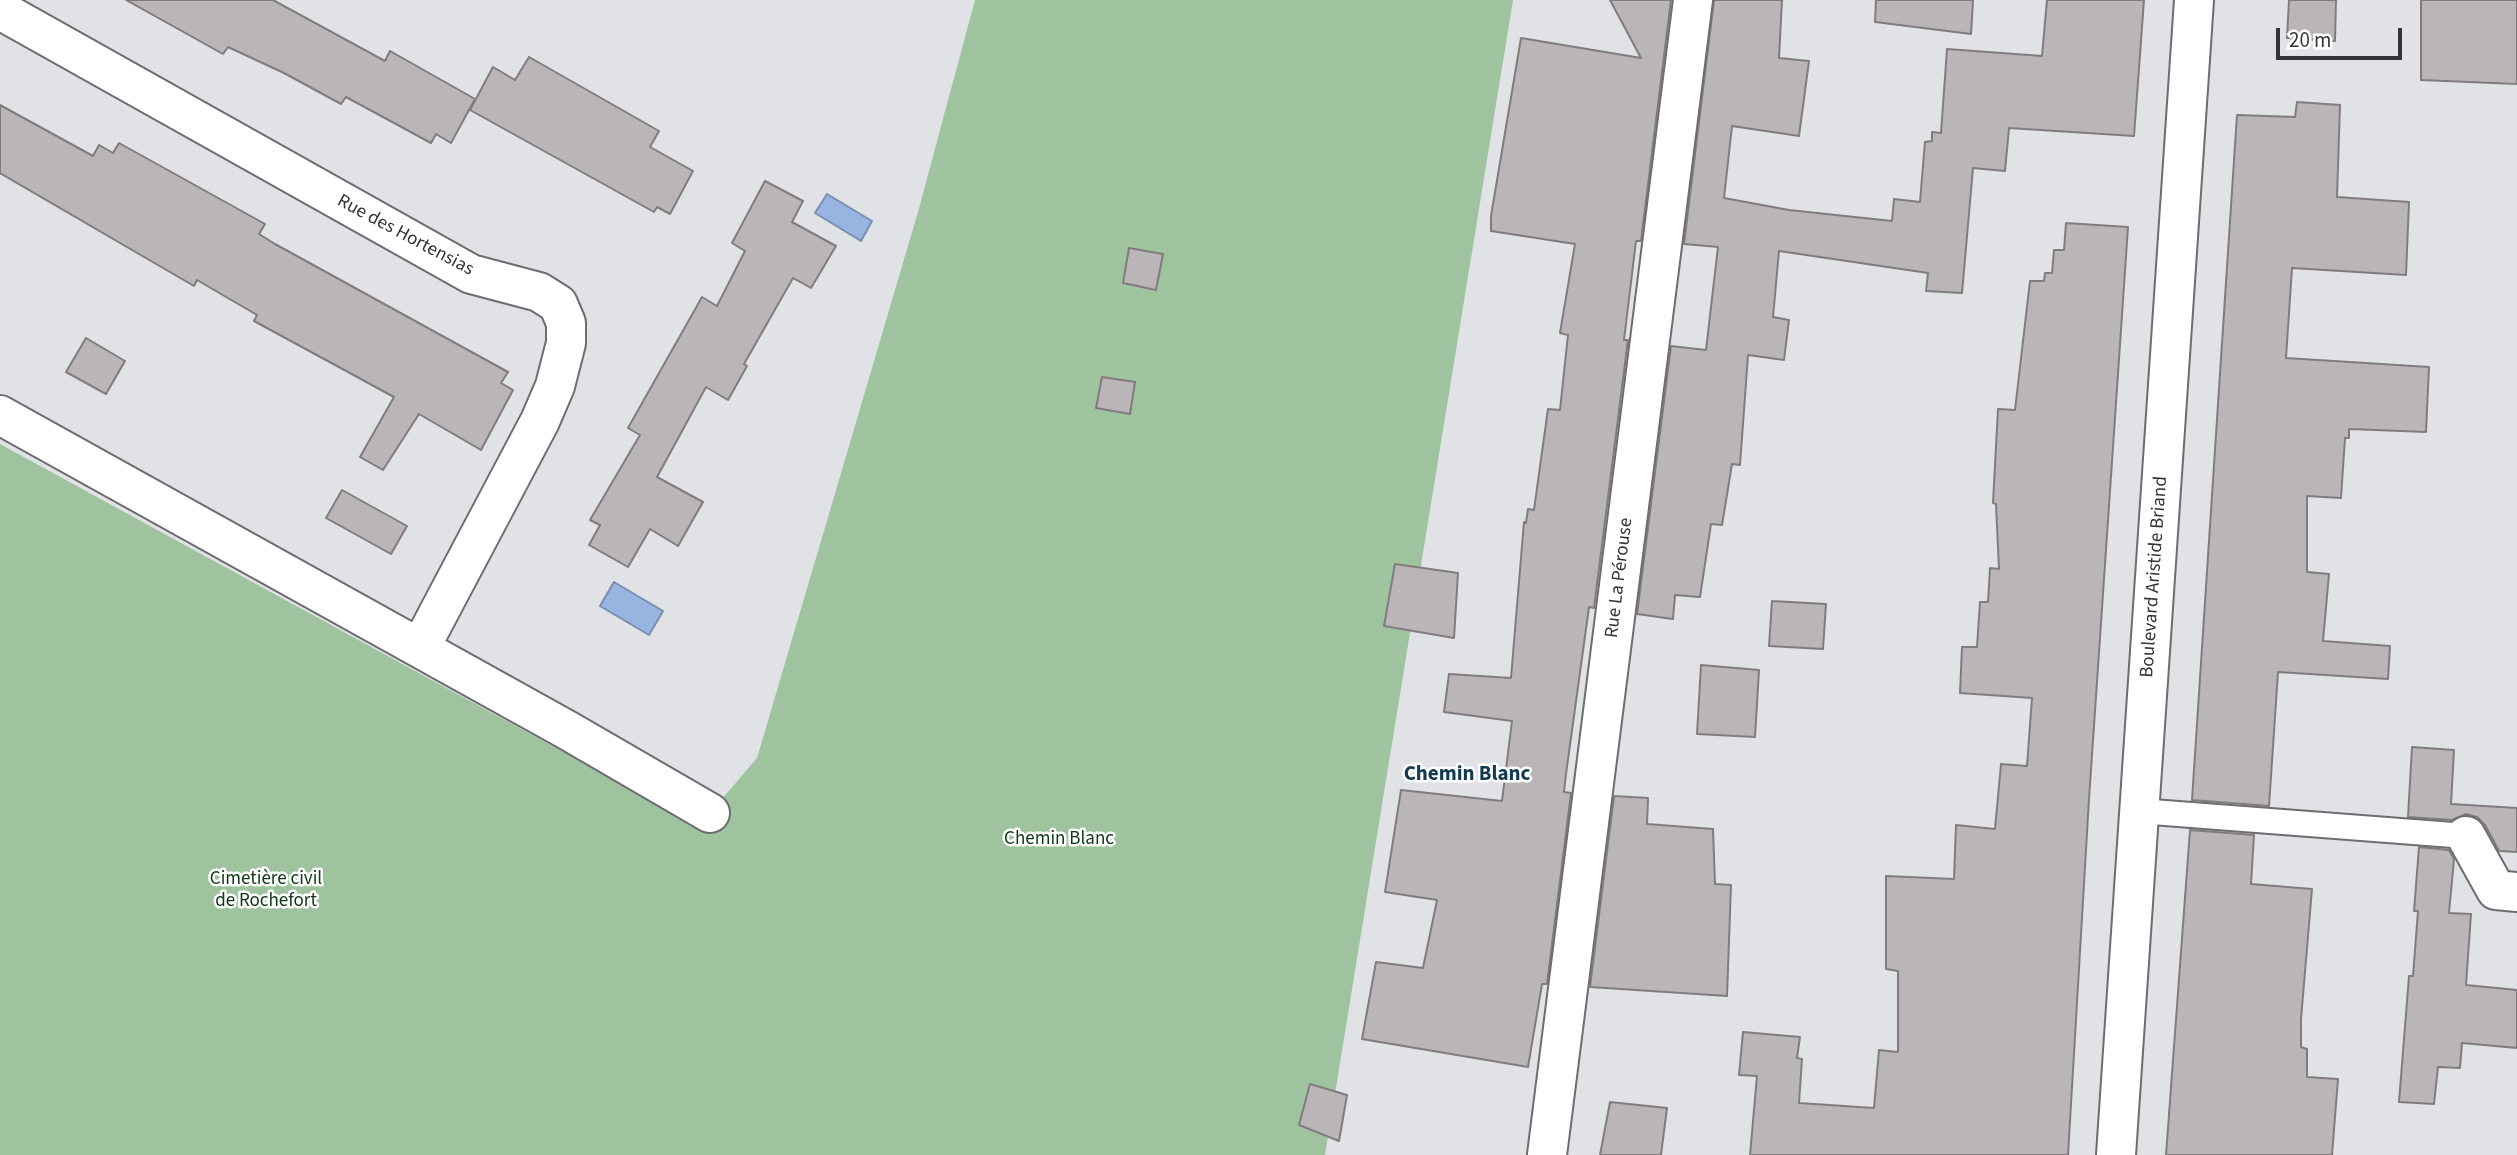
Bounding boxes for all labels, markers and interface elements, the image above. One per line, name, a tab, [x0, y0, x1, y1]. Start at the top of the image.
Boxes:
scale bar	[2279, 14, 2405, 58]
text: 20 m	[2289, 25, 2331, 55]
street label: Rue des Hortensias	[333, 190, 477, 282]
street label: Boulevard Aristide Briand	[2137, 475, 2173, 679]
street label: Rue La Pérouse	[1601, 516, 1639, 640]
district label: Chemin Blanc	[1404, 762, 1530, 788]
park label: Chemin Blanc	[1004, 829, 1114, 851]
park label: Cimetière civil de Rochefort	[210, 869, 322, 913]

